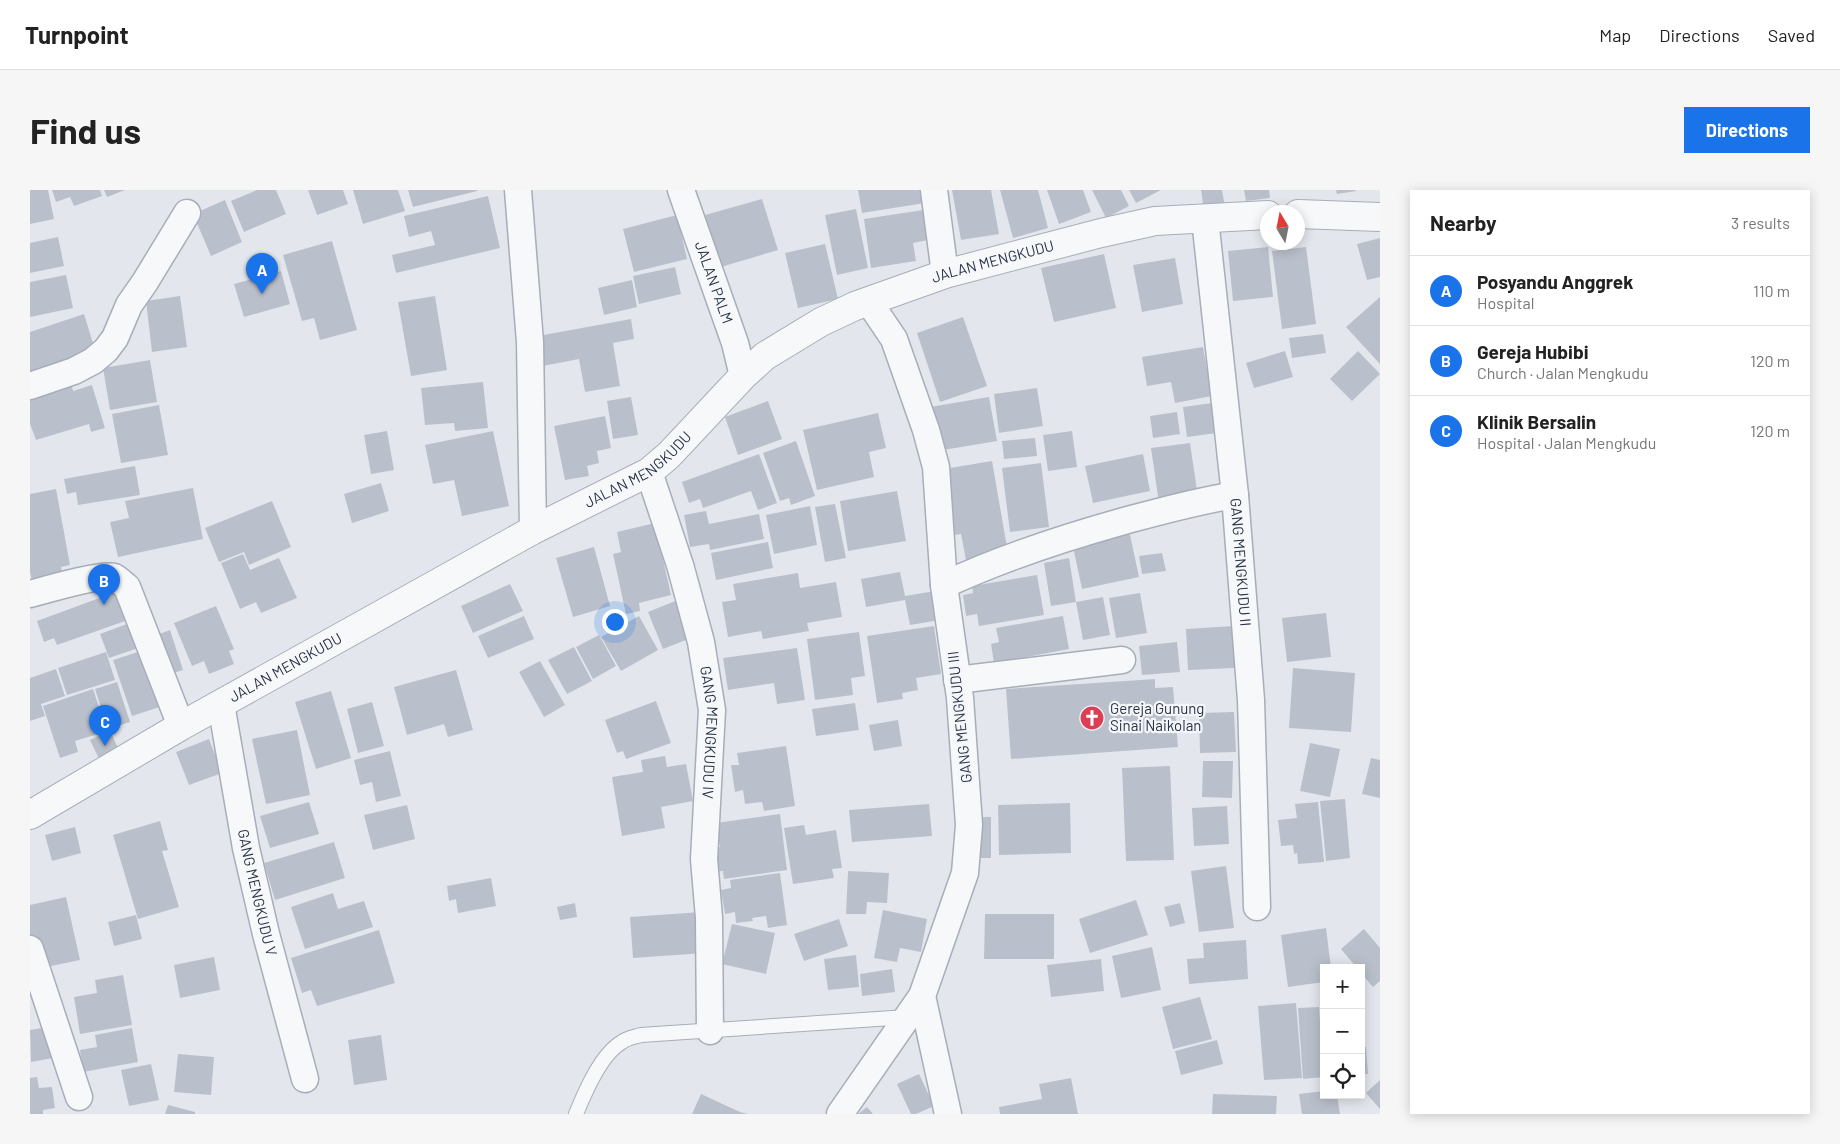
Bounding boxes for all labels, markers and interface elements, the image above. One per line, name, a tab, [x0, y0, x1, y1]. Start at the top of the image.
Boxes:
text: Turnpoint	[25, 20, 129, 49]
text: Map	[1599, 24, 1631, 46]
text: Directions	[1659, 24, 1740, 46]
text: Saved	[1768, 24, 1815, 46]
button: Directions	[1684, 107, 1810, 153]
text: Find us	[30, 109, 141, 151]
north arrow	[1260, 205, 1305, 250]
text: Nearby	[1430, 210, 1496, 235]
text: 3 results	[1731, 213, 1790, 232]
street label: JALAN MENGKUDU	[929, 236, 1056, 286]
street label: JALAN PALM	[692, 239, 737, 326]
pin: A	[246, 253, 278, 294]
text: Posyandu Anggrek	[1477, 270, 1633, 293]
text: A	[1441, 281, 1451, 300]
text: 110 m	[1753, 281, 1790, 300]
text: Hospital	[1477, 293, 1534, 312]
text: Gereja Hubibi	[1477, 340, 1589, 363]
text: B	[1441, 351, 1451, 370]
text: 120 m	[1750, 351, 1790, 370]
text: Church · Jalan Mengkudu	[1477, 363, 1649, 382]
text: Klinik Bersalin	[1477, 410, 1596, 433]
text: C	[1441, 421, 1451, 440]
text: 120 m	[1750, 421, 1790, 440]
street label: JALAN MENGKUDU	[581, 427, 695, 511]
text: Hospital · Jalan Mengkudu	[1477, 433, 1656, 452]
street label: GANG MENGKUDU II	[1227, 497, 1255, 627]
pin: B	[88, 564, 120, 605]
your location	[602, 609, 628, 635]
street label: JALAN MENGKUDU	[226, 628, 345, 705]
street label: GANG MENGKUDU III	[943, 650, 975, 784]
street label: GANG MENGKUDU IV	[697, 665, 722, 800]
place label: Gereja Gunung Sinai Naikolan	[1110, 699, 1204, 734]
pin: C	[89, 705, 121, 746]
church icon: Gereja Gunung Sinai Naikolan	[1079, 705, 1105, 731]
street label: GANG MENGKUDU V	[235, 828, 282, 958]
map controls	[1320, 964, 1365, 1099]
button: +	[1320, 964, 1365, 1009]
button: −	[1320, 1009, 1365, 1054]
button: locate	[1320, 1054, 1365, 1099]

